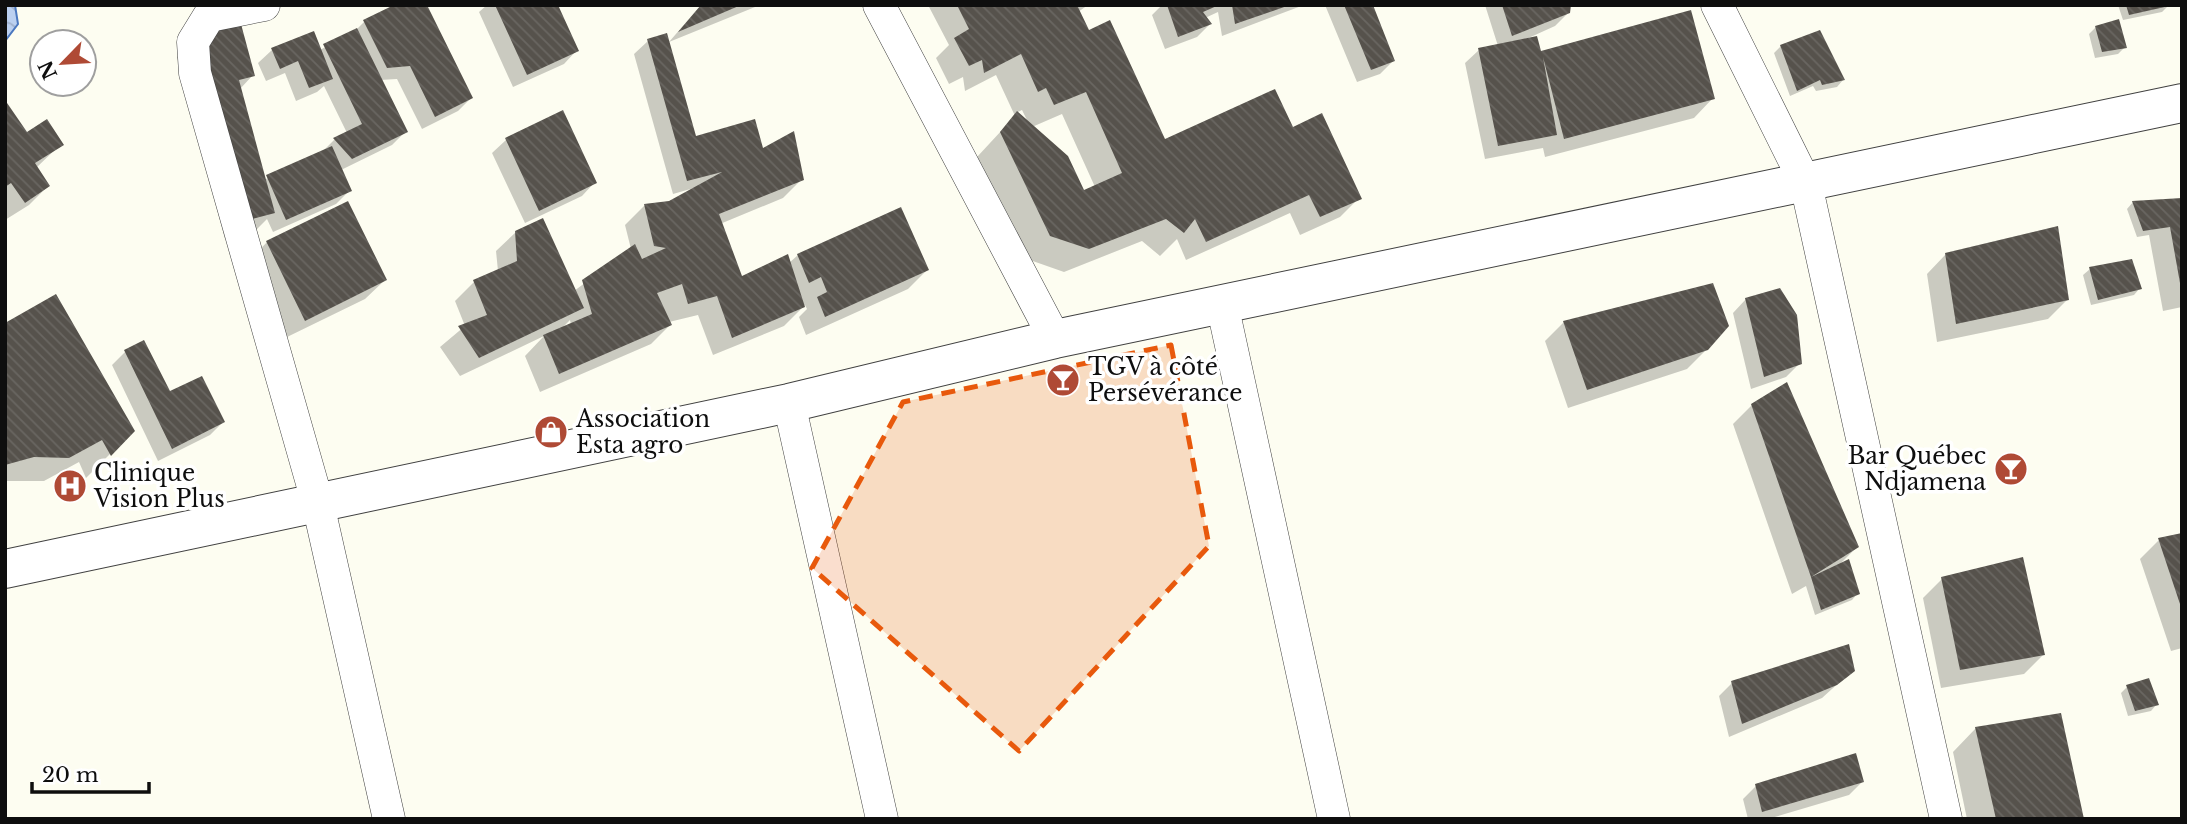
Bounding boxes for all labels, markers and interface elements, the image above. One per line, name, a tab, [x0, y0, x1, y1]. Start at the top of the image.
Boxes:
north arrow	[28, 28, 98, 98]
text: N	[34, 57, 62, 83]
place label: TGV à côté Persévérance	[1088, 353, 1242, 407]
bar icon: TGV à côté Persévérance	[1044, 361, 1082, 399]
place label: Association Esta agro	[575, 405, 710, 459]
shop icon: Association Esta agro	[532, 413, 570, 451]
place label: Bar Québec Ndjamena	[1848, 442, 1986, 496]
bar icon: Bar Québec Ndjamena	[1992, 450, 2030, 488]
place label: Clinique Vision Plus	[93, 459, 225, 513]
hospital icon: Clinique Vision Plus	[51, 467, 89, 505]
scale bar	[32, 750, 149, 794]
text: 20 m	[42, 762, 99, 788]

